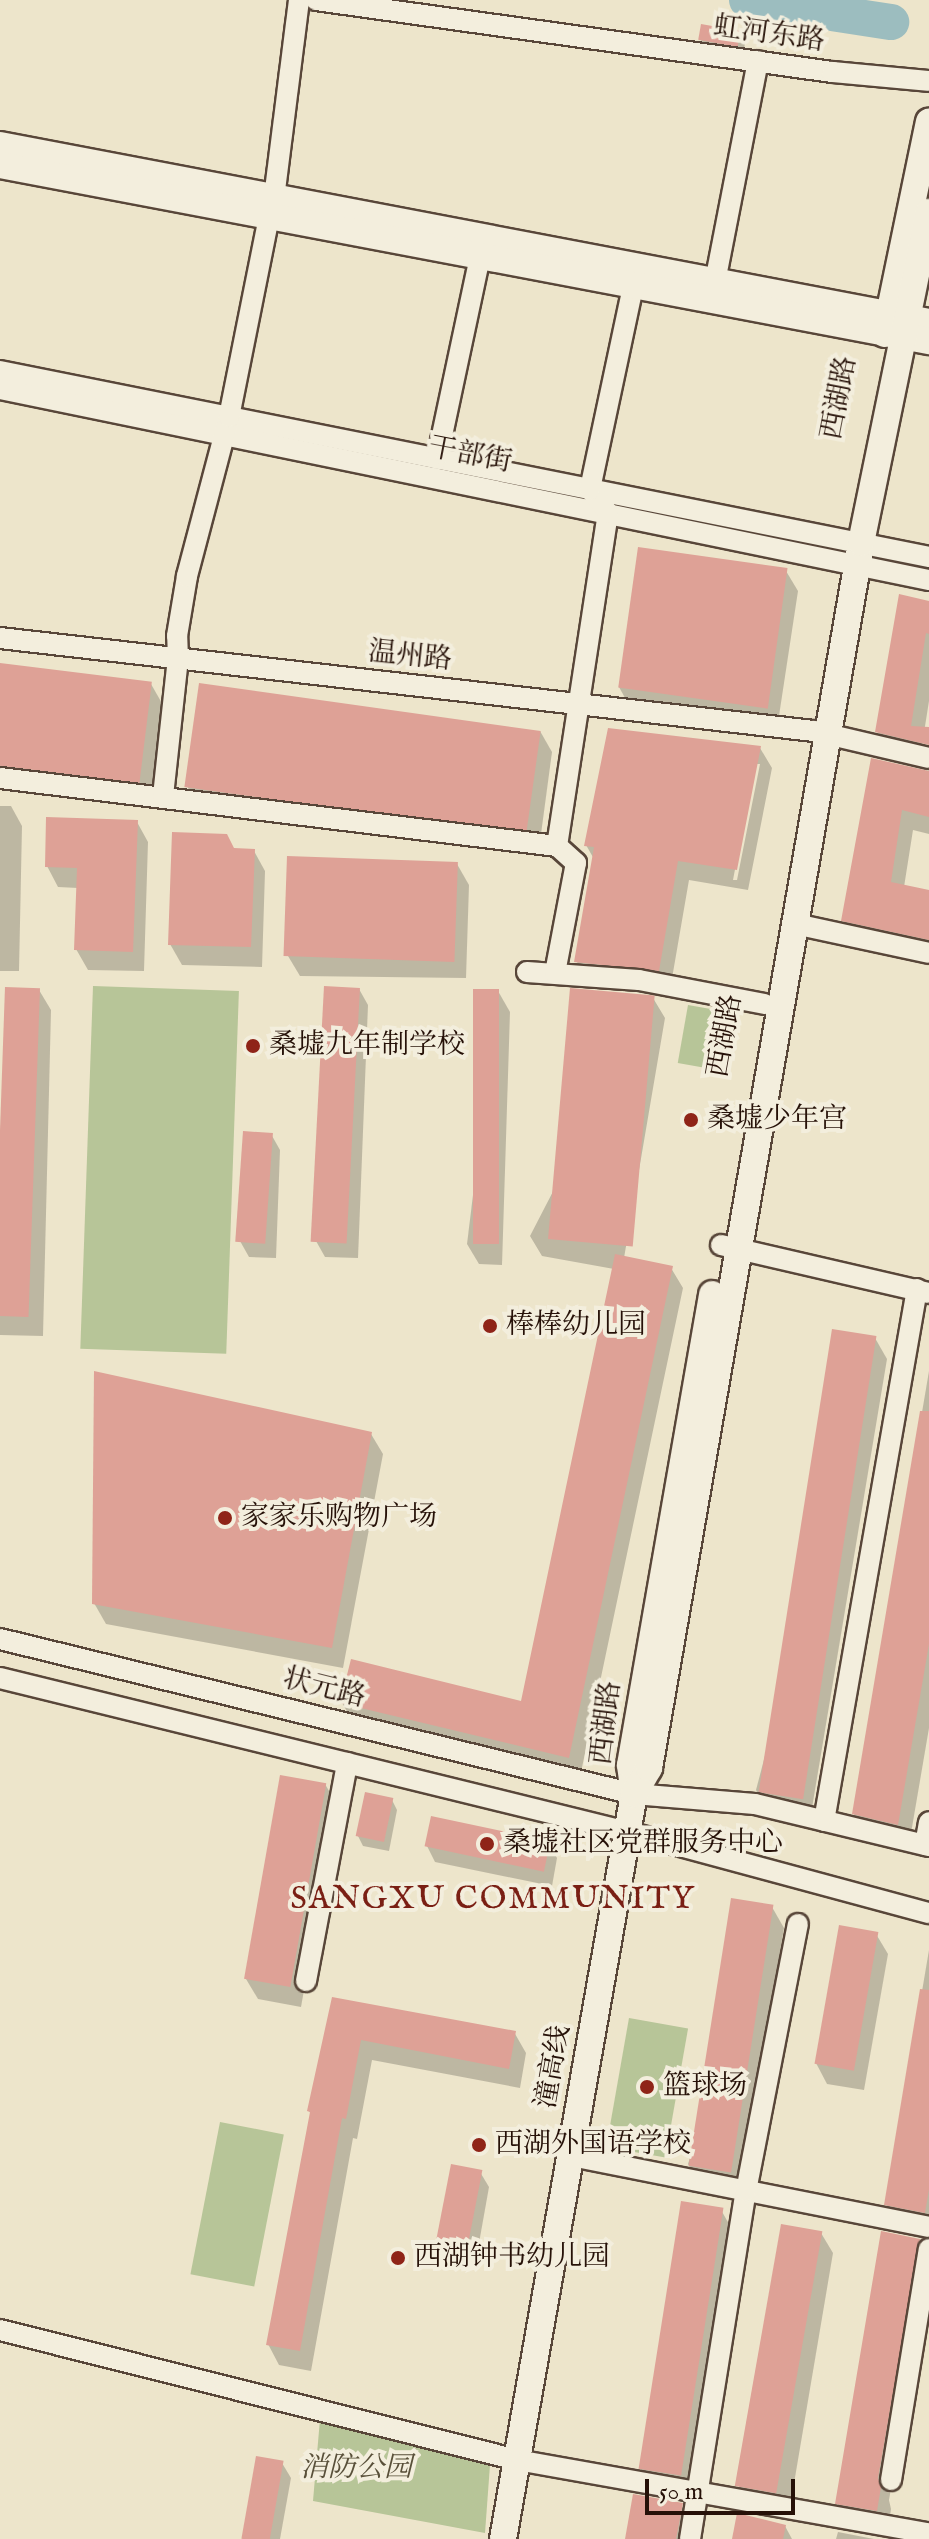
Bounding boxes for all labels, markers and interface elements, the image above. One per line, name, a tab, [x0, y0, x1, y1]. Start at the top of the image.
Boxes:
street label: 虹河东路	[711, 11, 827, 59]
street label: 西湖路	[815, 354, 865, 442]
street label: 干部街	[426, 431, 514, 481]
street label: 温州路	[366, 636, 454, 678]
street label: 西湖路	[702, 992, 750, 1080]
place label: 桑墟九年制学校	[269, 1029, 465, 1063]
marker: 桑墟九年制学校	[244, 1037, 262, 1055]
place label: 桑墟少年宫	[707, 1103, 847, 1137]
marker: 桑墟少年宫	[682, 1111, 700, 1129]
place label: 棒棒幼儿园	[506, 1309, 646, 1343]
marker: 棒棒幼儿园	[481, 1317, 499, 1335]
place label: 家家乐购物广场	[241, 1501, 437, 1535]
marker: 家家乐购物广场	[216, 1509, 234, 1527]
street label: 状元路	[279, 1663, 369, 1715]
street label: 西湖路	[585, 1679, 629, 1767]
place label: 桑墟社区党群服务中心	[503, 1827, 783, 1861]
marker: 桑墟社区党群服务中心	[478, 1835, 496, 1853]
district label: SANGXU COMMUNITY	[290, 1881, 696, 1919]
street label: 潼高线	[530, 2023, 578, 2111]
place label: 篮球场	[663, 2070, 747, 2104]
marker: 篮球场	[638, 2078, 656, 2096]
place label: 西湖外国语学校	[495, 2128, 691, 2162]
marker: 西湖外国语学校	[470, 2136, 488, 2154]
place label: 西湖钟书幼儿园	[414, 2241, 610, 2275]
marker: 西湖钟书幼儿园	[389, 2249, 407, 2267]
park label: 消防公园	[300, 2452, 412, 2486]
scale bar	[649, 2463, 799, 2513]
text: 50 m	[659, 2477, 703, 2508]

